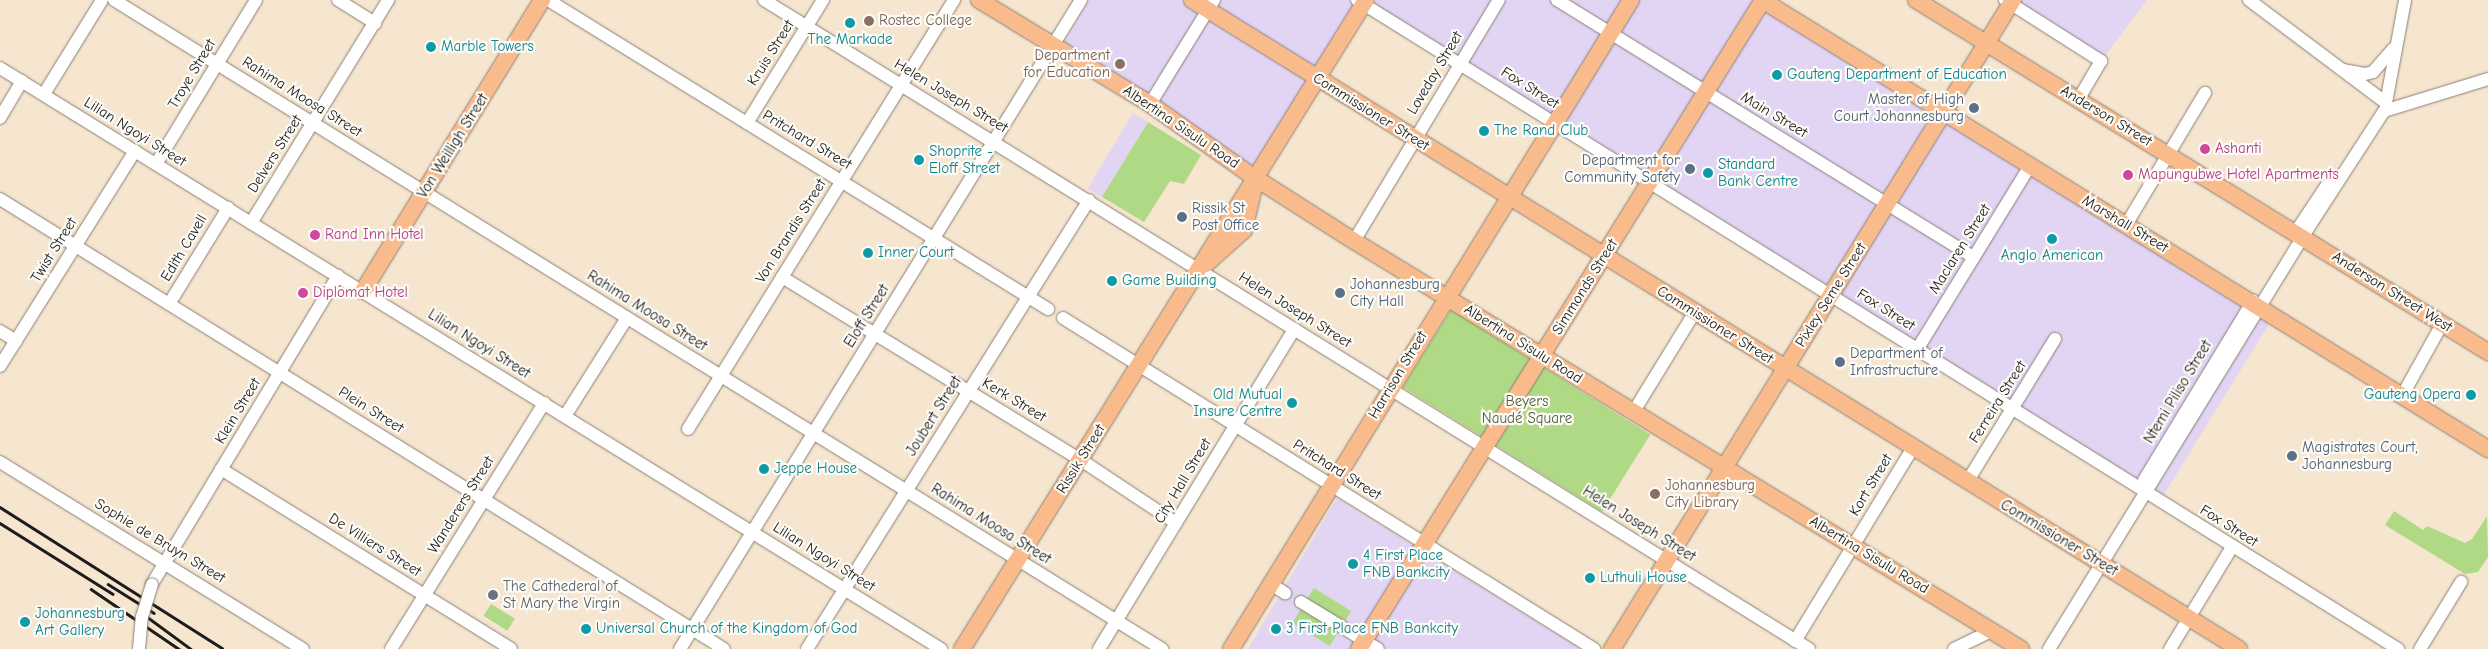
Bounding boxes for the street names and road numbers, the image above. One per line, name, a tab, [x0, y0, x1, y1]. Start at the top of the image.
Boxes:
street label: Kruis Street	[744, 17, 798, 89]
street label: Loveday Street	[1403, 28, 1467, 118]
street label: Troye Street	[164, 36, 220, 112]
street label: Rahima Moosa Street	[239, 53, 365, 141]
street label: Helen Joseph Street	[891, 55, 1011, 137]
street label: Fox Street	[1498, 63, 1562, 113]
street label: Commissioner Street	[1310, 69, 1432, 155]
street label: Albertina Sisulu Road	[1120, 81, 1242, 173]
street label: Anderson Street	[2057, 82, 2155, 150]
street label: Main Street	[1737, 88, 1811, 142]
street label: Von Weilligh Street	[414, 90, 492, 202]
street label: Lilian Ngoyi Street	[81, 93, 189, 171]
street label: Pritchard Street	[759, 106, 855, 174]
street label: Delvers Street	[244, 112, 306, 196]
street label: Von Brandis Street	[752, 176, 830, 286]
street label: Marshall Street	[2079, 191, 2171, 257]
street label: Maclaren Street	[1925, 201, 1995, 297]
street label: Edith Cavell	[157, 211, 211, 285]
street label: Twist Street	[27, 214, 81, 286]
street label: Simmonds Street	[1548, 236, 1622, 338]
street label: Pixley Seme Street	[1792, 239, 1870, 351]
street label: Anderson Street West	[2329, 248, 2455, 336]
street label: Rahima Moosa Street	[584, 267, 710, 355]
street label: Helen Joseph Street	[1235, 268, 1355, 352]
street label: Eloff Street	[841, 281, 893, 351]
street label: Commissioner Street	[1654, 282, 1776, 368]
street label: Fox Street	[1854, 285, 1918, 335]
street label: Albertina Sisulu Road	[1460, 300, 1586, 388]
street label: Lilian Ngoyi Street	[425, 305, 533, 383]
street label: Harrison Street	[1365, 328, 1431, 422]
street label: Ntemi Piliso Street	[2140, 337, 2216, 447]
street label: Ferreira Street	[1966, 357, 2030, 447]
street label: Joubert Street	[902, 373, 966, 459]
street label: Kerk Street	[979, 374, 1049, 426]
street label: Klein Street	[211, 375, 265, 447]
street label: Plein Street	[335, 383, 407, 437]
street label: Rissik Street	[1053, 421, 1109, 497]
street label: City Hall Street	[1150, 435, 1216, 527]
street label: Pritchard Street	[1290, 436, 1384, 504]
street label: Kort Street	[1845, 451, 1897, 519]
street label: Wanderers Street	[424, 453, 498, 557]
street label: Rahima Moosa Street	[928, 480, 1054, 568]
street label: Helen Joseph Street	[1579, 482, 1699, 566]
street label: Sophie de Bruyn Street	[91, 495, 229, 587]
street label: Commissioner Street	[1997, 496, 2121, 580]
street label: Fox Street	[2197, 501, 2261, 551]
street label: De Villiers Street	[325, 509, 425, 581]
street label: Albertina Sisulu Road	[1806, 512, 1932, 598]
street label: Lilian Ngoyi Street	[770, 518, 878, 596]

